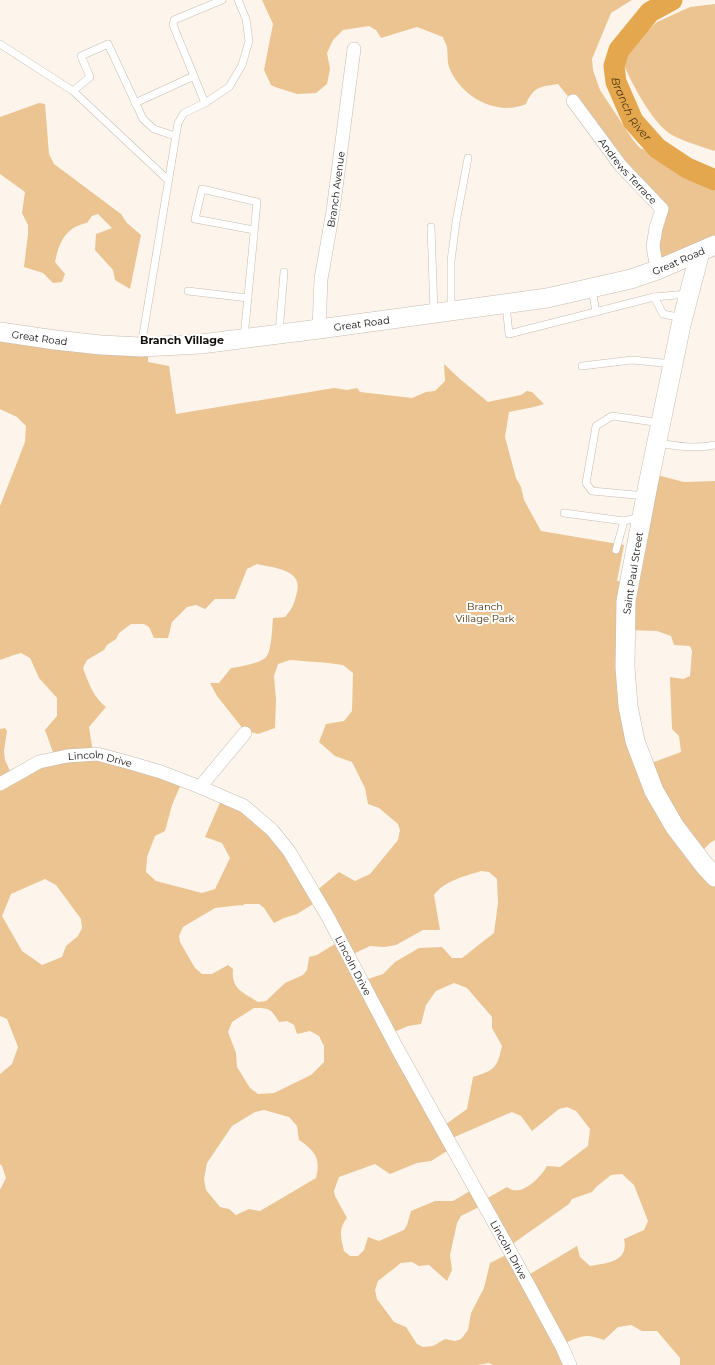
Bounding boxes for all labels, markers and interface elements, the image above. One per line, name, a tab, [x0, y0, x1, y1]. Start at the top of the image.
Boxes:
water label: Branch River	[608, 76, 655, 144]
street label: Andrews Terrace	[596, 135, 660, 206]
street label: Branch Avenue	[324, 150, 347, 228]
street label: Great Road	[650, 244, 707, 278]
street label: Great Road	[333, 313, 390, 333]
street label: Great Road	[11, 327, 68, 348]
district label: Branch Village	[140, 333, 224, 347]
street label: Saint Paul Street	[620, 531, 646, 615]
park label: Branch Village Park	[455, 600, 515, 625]
street label: Lincoln Drive	[67, 747, 134, 770]
street label: Lincoln Drive	[332, 933, 375, 997]
street label: Lincoln Drive	[488, 1218, 531, 1281]

